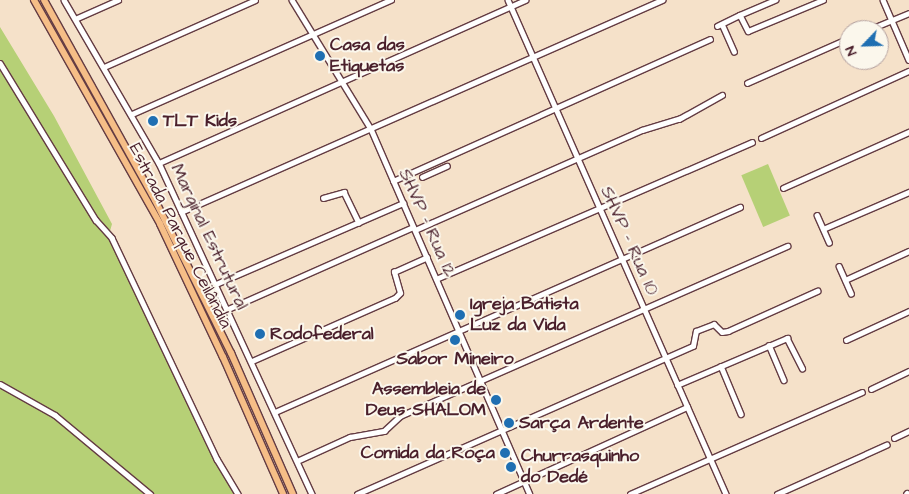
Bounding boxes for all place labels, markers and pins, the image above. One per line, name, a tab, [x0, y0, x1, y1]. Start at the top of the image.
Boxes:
place label: Casa das Etiquetas	[330, 35, 405, 78]
marker: Casa das Etiquetas	[314, 50, 326, 62]
place label: TLT Kids	[163, 110, 237, 132]
marker: TLT Kids	[147, 115, 159, 127]
place label: Igreja Batista Luz da Vida	[470, 294, 579, 336]
marker: Igreja Batista Luz da Vida	[454, 309, 466, 321]
place label: Rodofederal	[270, 323, 374, 345]
marker: Rodofederal	[254, 328, 266, 340]
marker: Sabor Mineiro	[449, 334, 461, 346]
place label: Sabor Mineiro	[396, 348, 514, 370]
place label: Assembleia de Deus SHALOM	[366, 379, 486, 422]
marker: Assembleia de Deus SHALOM	[490, 394, 502, 406]
place label: Sarça Ardente	[519, 412, 644, 434]
marker: Sarça Ardente	[503, 417, 515, 429]
place label: Comida da Roça	[361, 442, 495, 464]
place label: Churrasquinho do Dedé	[521, 446, 639, 488]
marker: Comida da Roça	[499, 447, 511, 459]
marker: Churrasquinho do Dedé	[505, 461, 517, 473]

